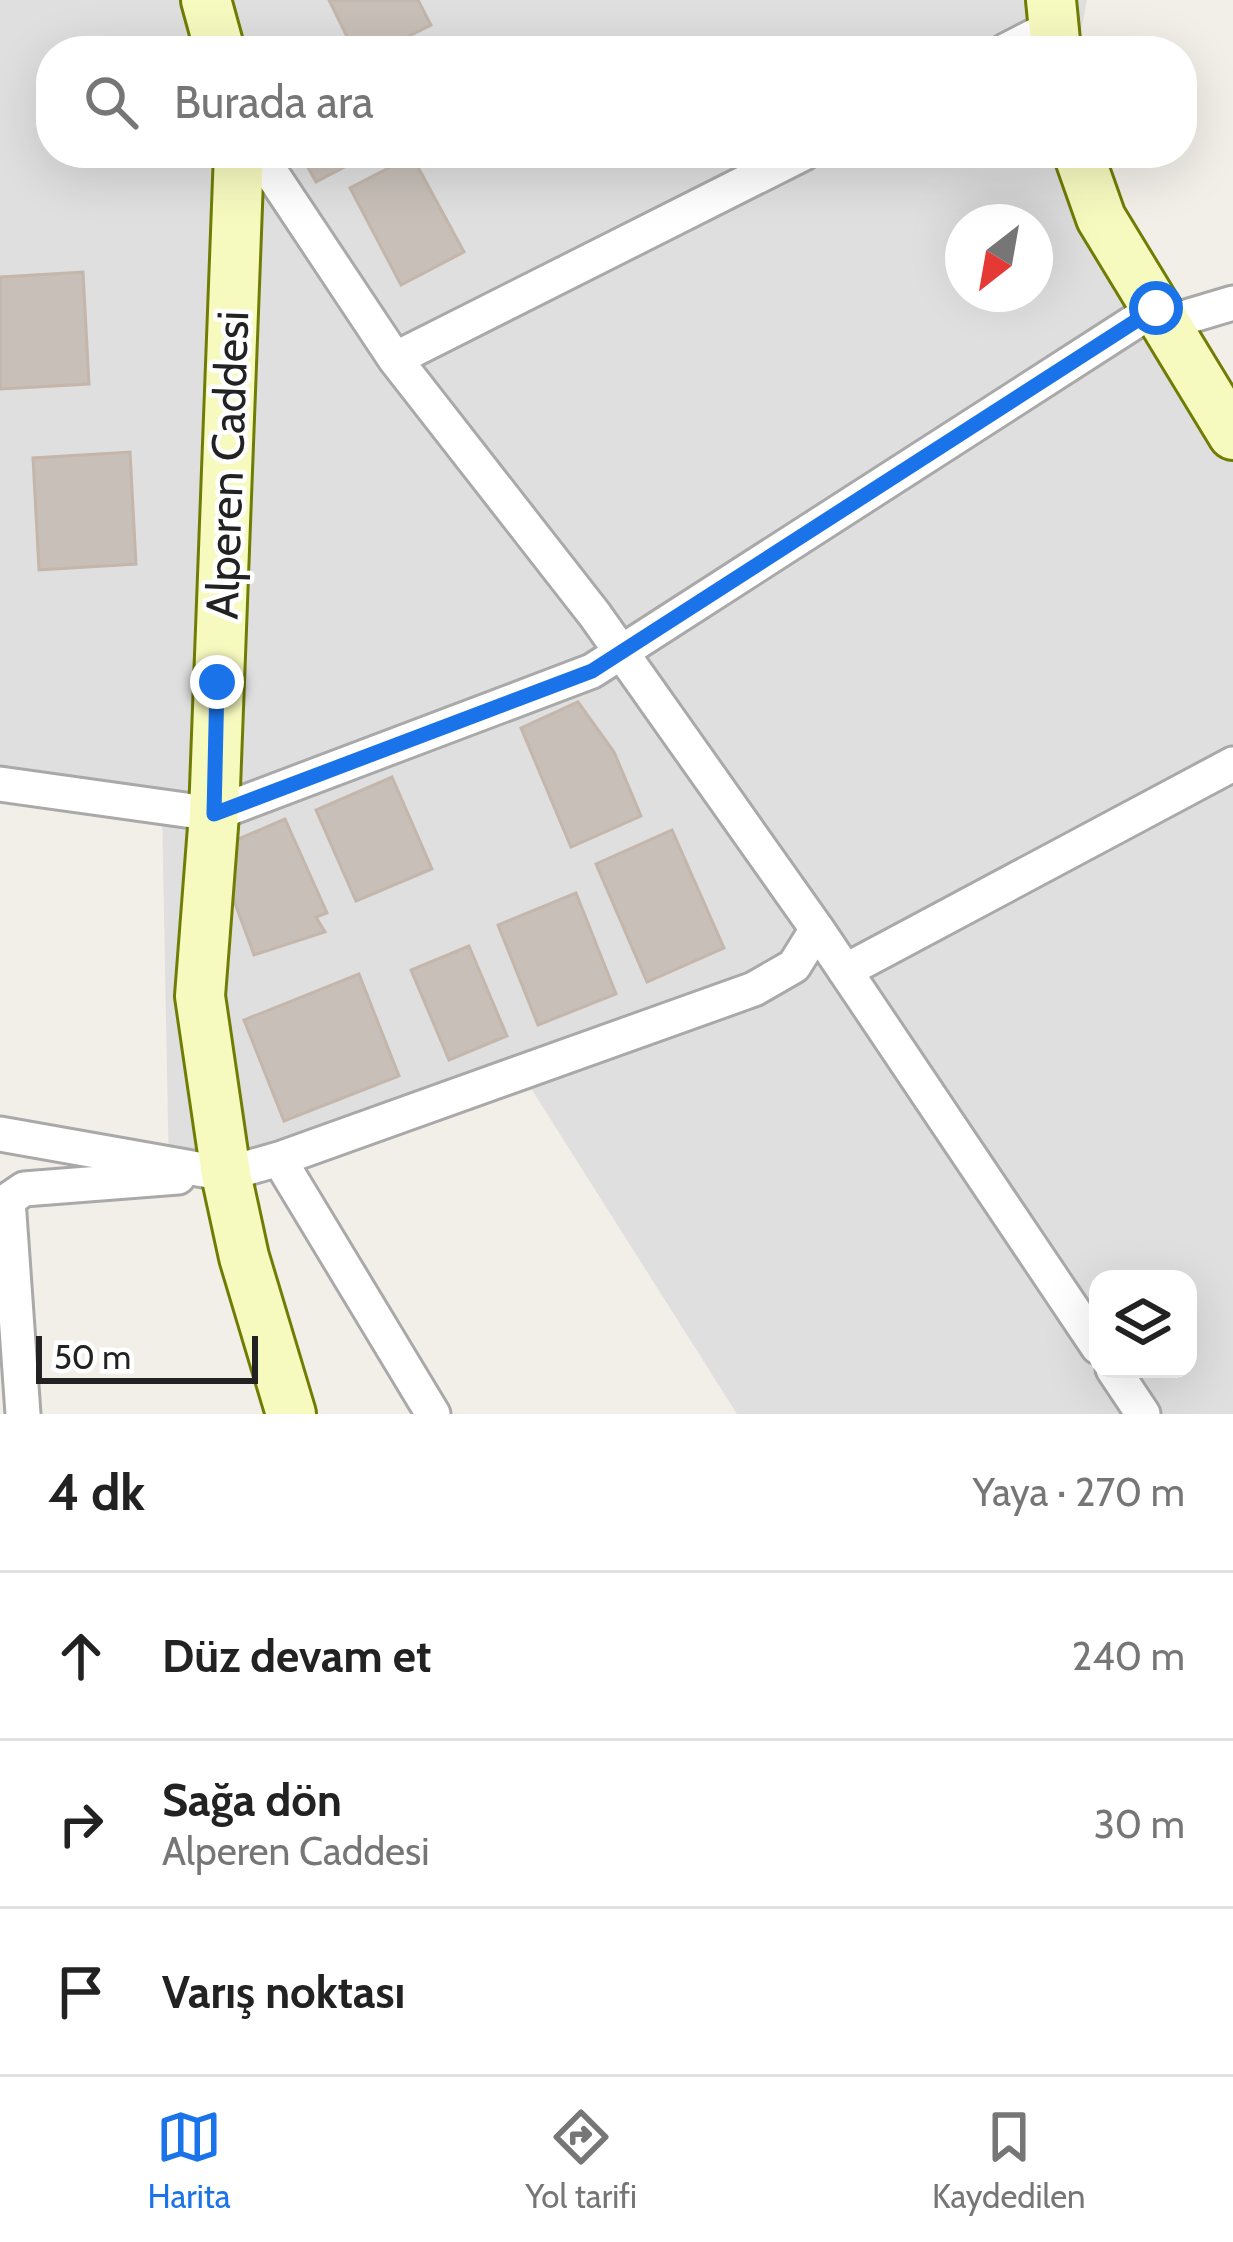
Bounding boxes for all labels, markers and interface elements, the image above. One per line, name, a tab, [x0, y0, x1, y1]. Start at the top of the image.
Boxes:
search box	[36, 36, 1197, 168]
icon: search	[78, 69, 144, 135]
text: Burada ara	[174, 75, 374, 129]
north arrow	[945, 204, 1053, 312]
route start	[1129, 281, 1183, 335]
street label: Alperen Caddesi	[195, 310, 259, 620]
route end	[190, 655, 244, 709]
map controls	[1089, 1270, 1197, 1378]
button: layers	[1089, 1270, 1197, 1378]
scale bar	[36, 1330, 258, 1383]
text: 50 m	[54, 1337, 131, 1377]
text: 4 dk	[48, 1461, 145, 1523]
text: Yaya · 270 m	[973, 1468, 1185, 1516]
icon: ahead	[48, 1623, 114, 1689]
text: Düz devam et	[162, 1629, 431, 1683]
text: 240 m	[1072, 1632, 1185, 1680]
text: Sağa dön	[162, 1773, 342, 1827]
icon: right	[48, 1791, 114, 1857]
text: 30 m	[1094, 1800, 1185, 1848]
text: Alperen Caddesi	[162, 1827, 429, 1875]
icon: arrive	[48, 1959, 114, 2025]
text: Varış noktası	[162, 1965, 405, 2019]
tab: Harita	[147, 2104, 231, 2216]
tab: Yol tarifi	[525, 2104, 637, 2216]
tab: Kaydedilen	[932, 2104, 1086, 2216]

